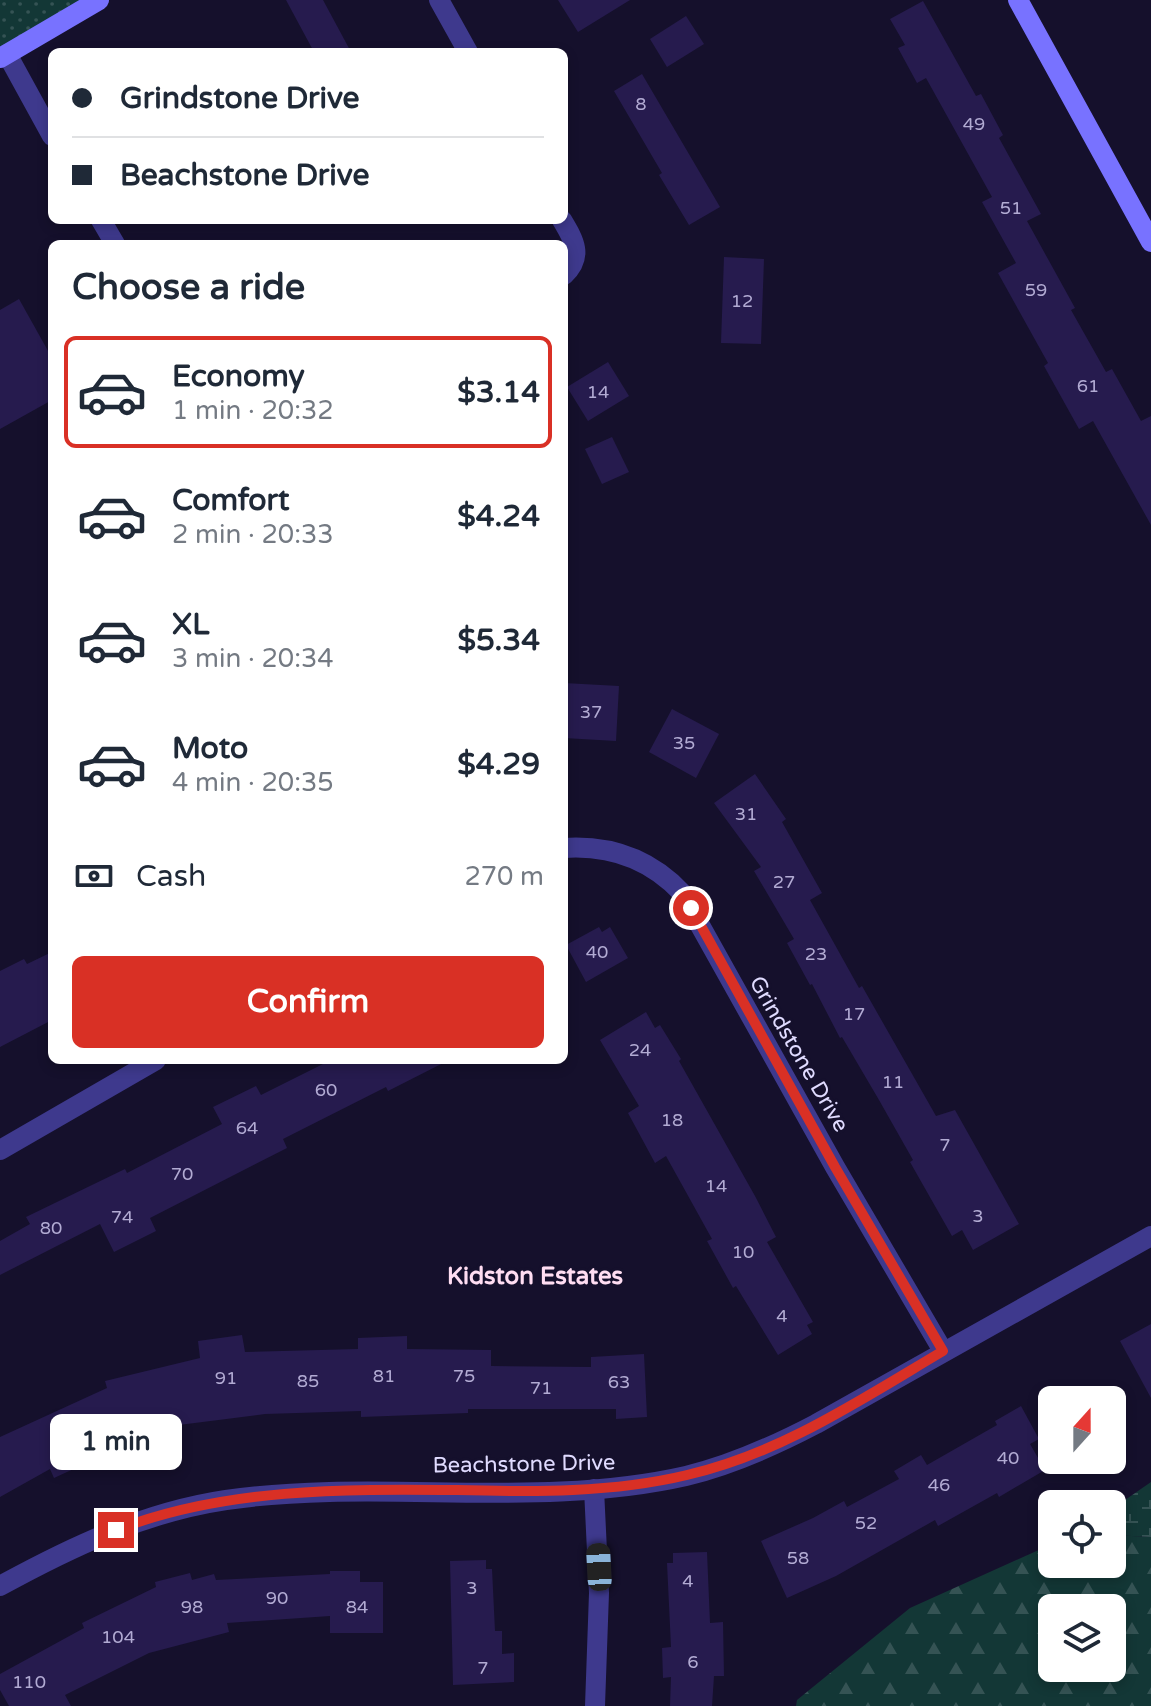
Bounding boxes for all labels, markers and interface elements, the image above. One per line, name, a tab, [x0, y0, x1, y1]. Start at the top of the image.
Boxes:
text: Grindstone Drive	[120, 80, 360, 117]
house number: 8	[635, 93, 647, 115]
house number: 49	[963, 113, 985, 135]
text: Beachstone Drive	[120, 157, 369, 194]
house number: 51	[1000, 197, 1022, 219]
text: Choose a ride	[72, 266, 305, 309]
house number: 59	[1025, 279, 1047, 301]
house number: 12	[731, 290, 753, 312]
icon: car	[76, 356, 148, 428]
text: Economy	[172, 358, 305, 395]
text: $3.14	[457, 374, 540, 411]
house number: 61	[1077, 375, 1099, 397]
house number: 14	[587, 381, 609, 403]
text: 1 min · 20:32	[172, 395, 334, 426]
icon: car	[76, 480, 148, 552]
text: Comfort	[172, 482, 290, 519]
text: $4.24	[457, 498, 540, 535]
text: 2 min · 20:33	[172, 519, 334, 550]
icon: car	[76, 604, 148, 676]
text: XL	[172, 606, 209, 643]
text: $5.34	[458, 622, 540, 659]
text: 3 min · 20:34	[172, 643, 334, 674]
house number: 37	[580, 701, 602, 723]
icon: car	[76, 728, 148, 800]
text: Moto	[172, 730, 248, 767]
house number: 35	[673, 732, 695, 754]
text: $4.29	[457, 746, 540, 783]
text: 4 min · 20:35	[172, 767, 334, 798]
house number: 31	[735, 803, 757, 825]
icon: cash	[72, 854, 116, 898]
text: Cash	[136, 858, 206, 895]
text: 270 m	[464, 861, 544, 892]
house number: 27	[773, 871, 795, 893]
route start	[673, 890, 709, 926]
house number: 40	[586, 941, 608, 963]
house number: 23	[805, 943, 827, 965]
button: Confirm	[72, 956, 544, 1048]
street label: Grindstone Drive	[744, 971, 854, 1137]
house number: 17	[843, 1003, 865, 1025]
house number: 24	[629, 1039, 651, 1061]
house number: 11	[882, 1071, 904, 1093]
house number: 60	[315, 1079, 337, 1101]
house number: 18	[661, 1109, 683, 1131]
house number: 64	[236, 1117, 258, 1139]
house number: 7	[939, 1134, 951, 1156]
house number: 70	[171, 1163, 193, 1185]
house number: 14	[705, 1175, 727, 1197]
house number: 3	[972, 1205, 984, 1227]
house number: 74	[111, 1206, 133, 1228]
house number: 80	[40, 1217, 62, 1239]
house number: 10	[732, 1241, 754, 1263]
district label: Kidston Estates	[447, 1262, 623, 1291]
house number: 4	[776, 1305, 788, 1327]
house number: 81	[373, 1365, 395, 1387]
house number: 75	[453, 1365, 475, 1387]
house number: 91	[215, 1367, 237, 1389]
house number: 85	[297, 1370, 319, 1392]
house number: 63	[608, 1371, 630, 1393]
house number: 71	[530, 1377, 552, 1399]
north arrow	[1038, 1386, 1126, 1474]
map controls	[1038, 1386, 1126, 1682]
callout: 1 min	[50, 1414, 182, 1470]
text: 1 min	[81, 1426, 151, 1457]
house number: 40	[997, 1447, 1019, 1469]
street label: Beachstone Drive	[432, 1449, 616, 1479]
house number: 46	[928, 1474, 950, 1496]
button: locate	[1038, 1490, 1126, 1578]
route end	[98, 1512, 134, 1548]
house number: 52	[855, 1512, 877, 1534]
car	[586, 1542, 612, 1592]
house number: 58	[787, 1547, 809, 1569]
house number: 4	[682, 1570, 694, 1592]
house number: 3	[466, 1577, 478, 1599]
house number: 90	[266, 1587, 288, 1609]
button: layers	[1038, 1594, 1126, 1682]
house number: 98	[181, 1596, 203, 1618]
house number: 84	[346, 1596, 368, 1618]
house number: 104	[101, 1626, 135, 1648]
house number: 6	[687, 1651, 699, 1673]
house number: 7	[477, 1657, 489, 1679]
house number: 110	[12, 1671, 46, 1693]

